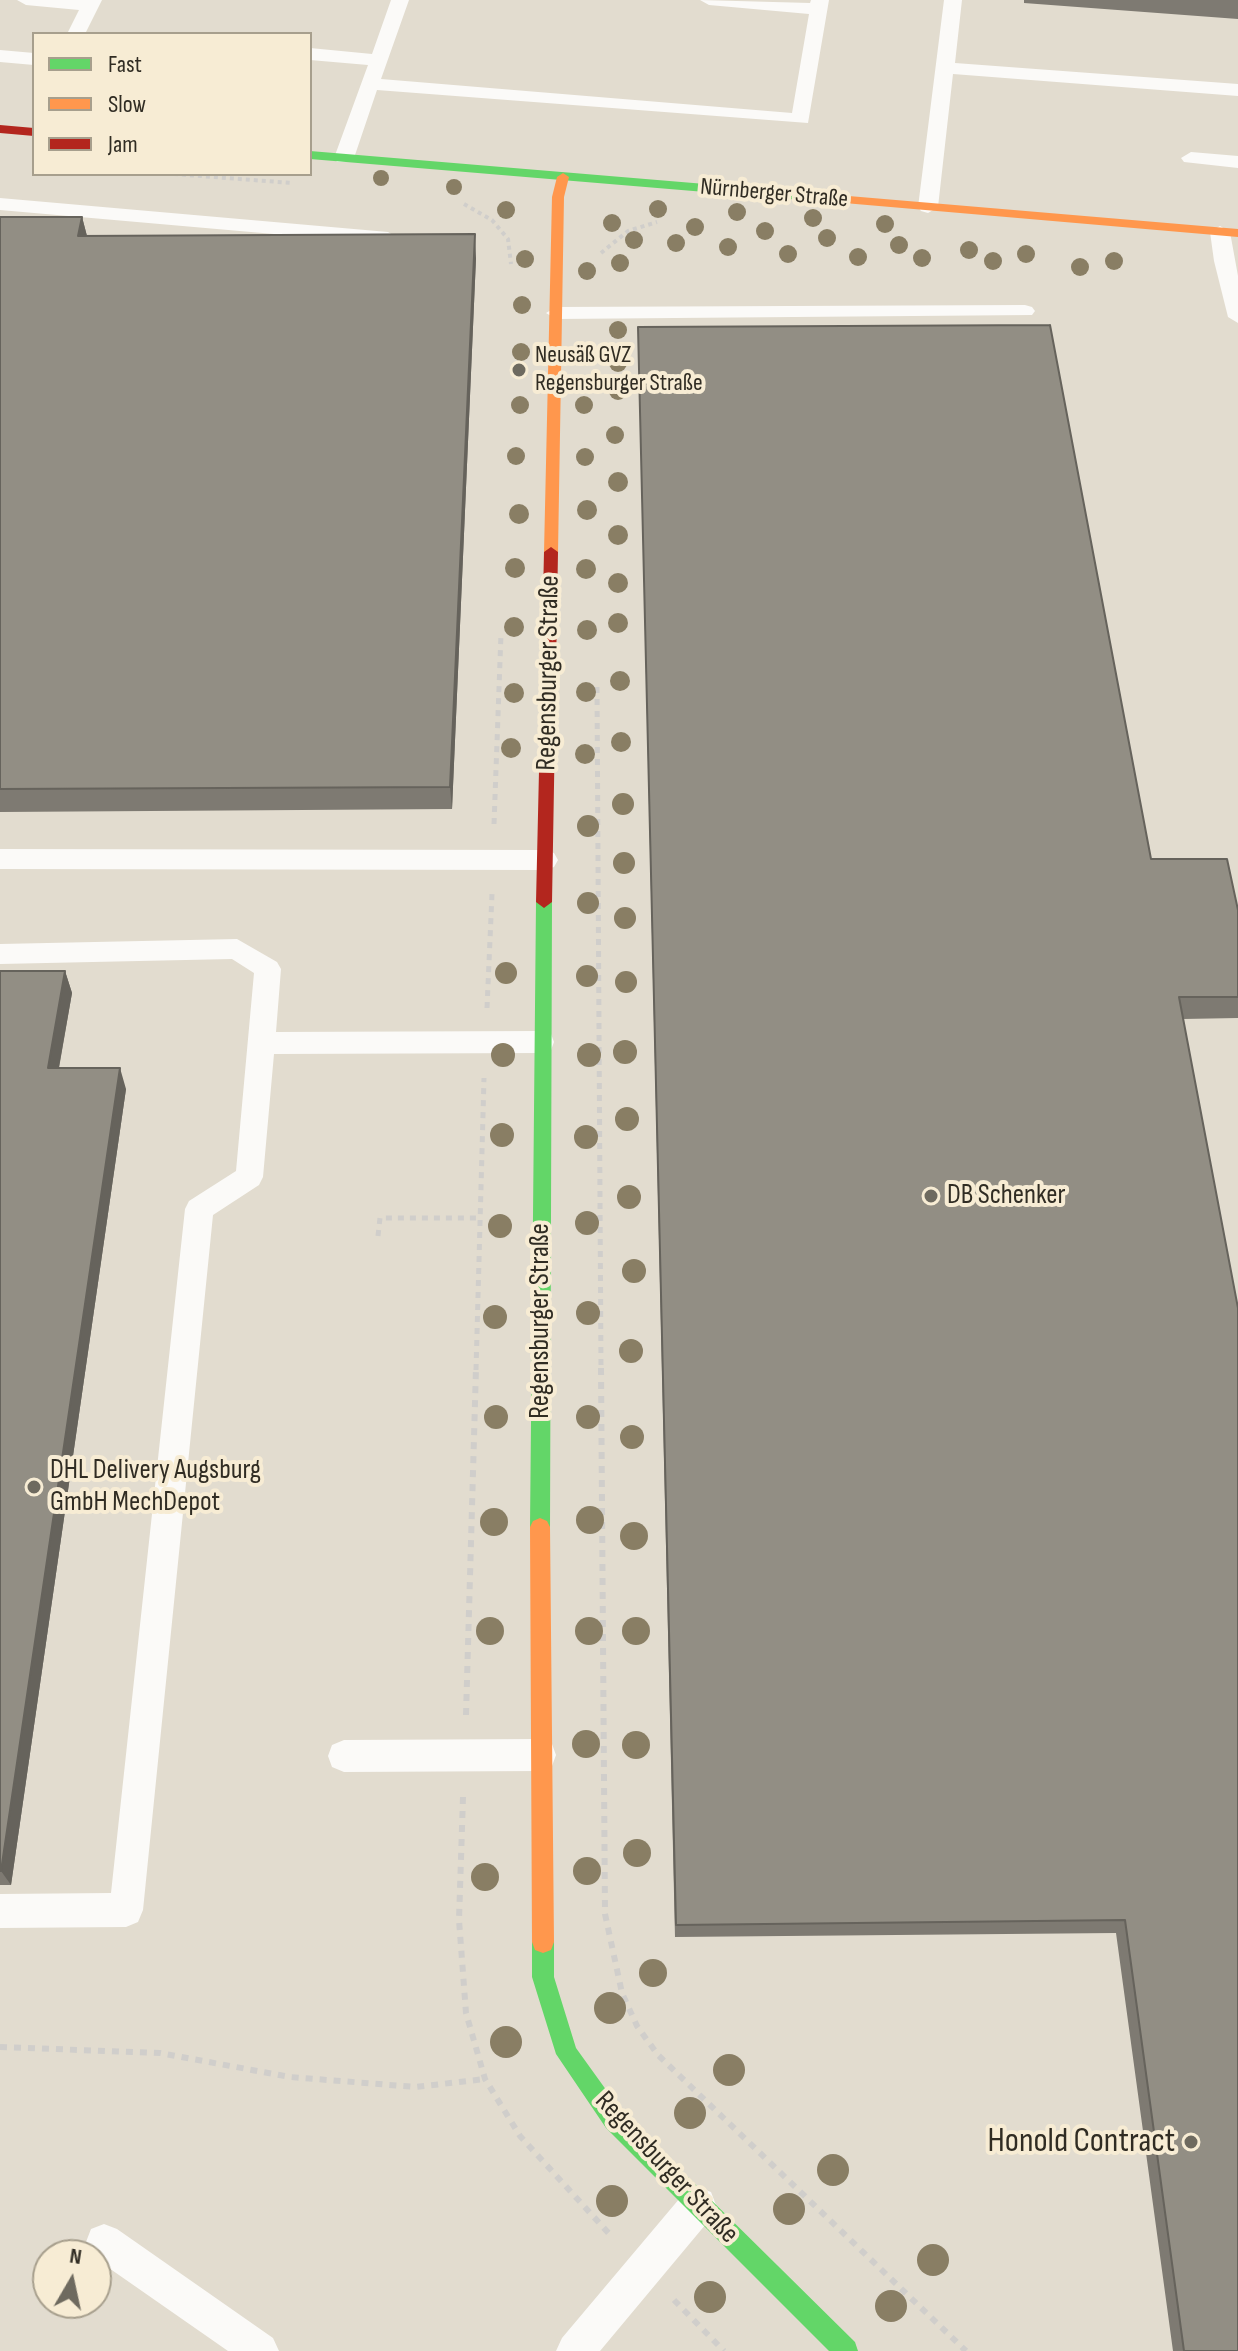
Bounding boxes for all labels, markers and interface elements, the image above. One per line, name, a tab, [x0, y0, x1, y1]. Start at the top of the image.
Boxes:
legend	[32, 32, 312, 176]
text: Fast	[108, 50, 142, 79]
text: Slow	[108, 90, 146, 119]
text: Jam	[108, 130, 138, 159]
street label: Nürnberger Straße	[699, 173, 849, 215]
place label: Neusäß GVZ Regensburger Straße	[535, 342, 703, 398]
marker: Neusäß GVZ Regensburger Straße	[510, 361, 528, 379]
street label: Regensburger Straße	[530, 575, 568, 771]
place label: DB Schenker	[947, 1179, 1066, 1213]
marker: DB Schenker	[922, 1187, 940, 1205]
street label: Regensburger Straße	[524, 1223, 558, 1419]
place label: DHL Delivery Augsburg GmbH MechDepot	[50, 1454, 261, 1520]
marker: DHL Delivery Augsburg GmbH MechDepot	[25, 1478, 43, 1496]
street label: Regensburger Straße	[587, 2085, 745, 2251]
place label: Honold Contract	[988, 2122, 1175, 2162]
marker: Honold Contract	[1182, 2133, 1200, 2151]
north arrow	[32, 2239, 112, 2319]
text: N	[68, 2243, 83, 2271]

